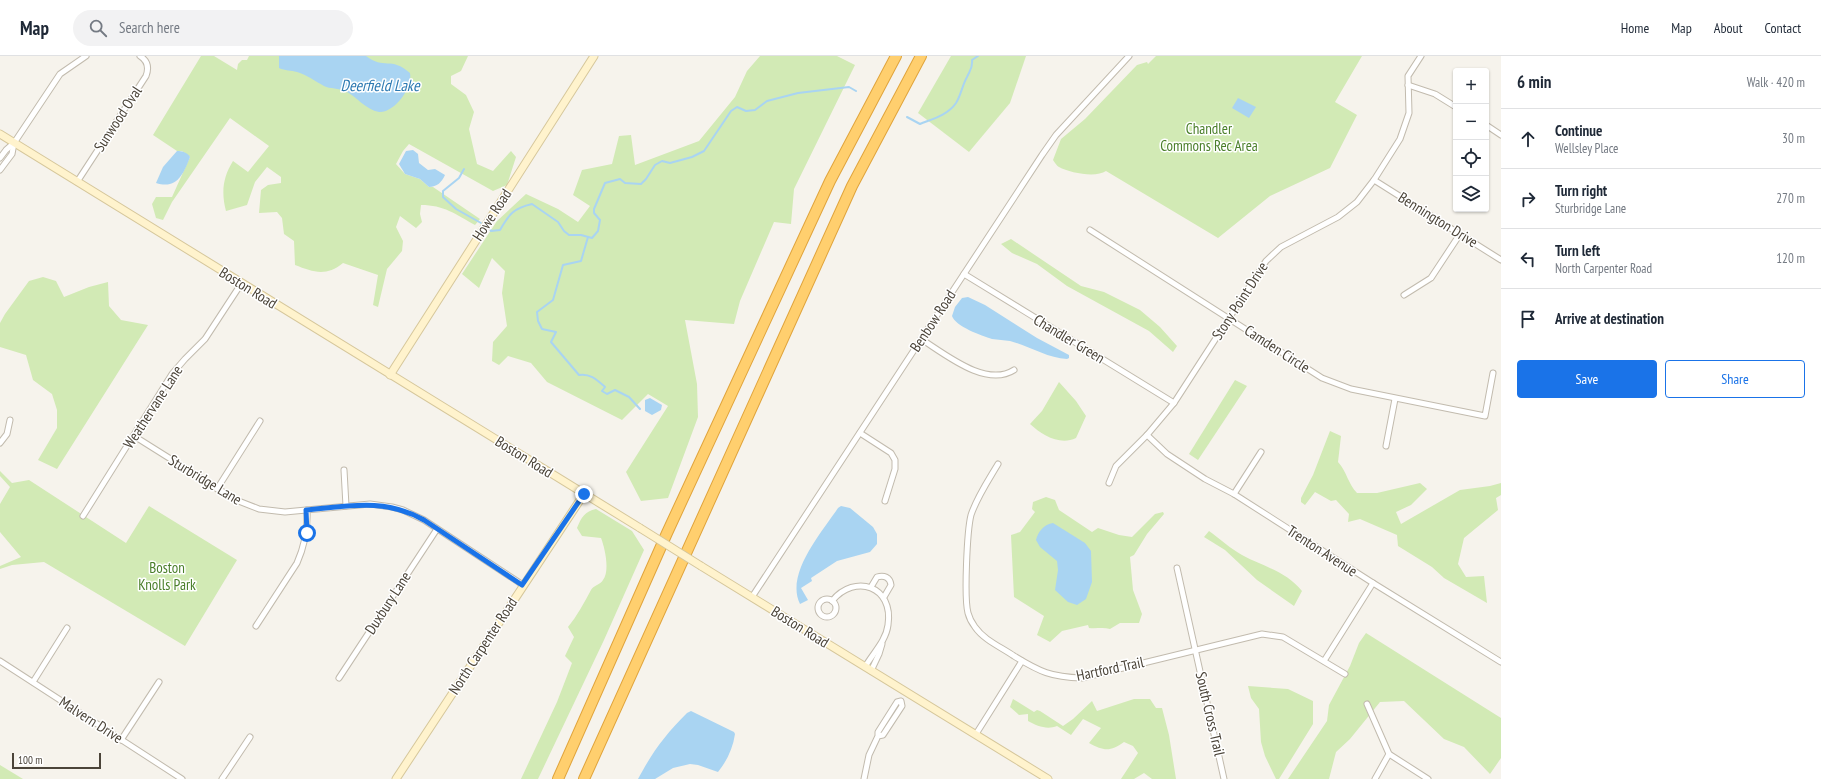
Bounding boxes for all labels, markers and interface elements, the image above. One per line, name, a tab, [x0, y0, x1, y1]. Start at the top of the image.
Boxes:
search box	[73, 10, 353, 46]
text: Map	[20, 16, 49, 40]
icon: search	[87, 17, 109, 39]
text: Search here	[119, 18, 180, 37]
text: Home	[1621, 19, 1649, 37]
text: Map	[1671, 19, 1692, 37]
text: About	[1714, 19, 1743, 37]
text: Contact	[1765, 19, 1801, 37]
map controls	[1453, 68, 1489, 212]
button: +	[1453, 68, 1489, 104]
text: 6 min	[1517, 71, 1551, 93]
text: Walk · 420 m	[1747, 74, 1805, 91]
water label: Deerfield Lake	[341, 75, 421, 95]
street label: Sunwood Oval	[89, 82, 146, 155]
button: −	[1453, 104, 1489, 140]
park label: Chandler Commons Rec Area	[1160, 119, 1258, 155]
text: Continue	[1555, 121, 1602, 140]
icon: ahead	[1517, 128, 1539, 150]
text: 30 m	[1782, 130, 1805, 147]
button: locate	[1453, 140, 1489, 176]
text: Wellsley Place	[1555, 140, 1618, 157]
button: layers	[1453, 176, 1489, 212]
text: Turn right	[1555, 181, 1607, 200]
street label: Howe Road	[468, 185, 515, 244]
street label: Bennington Drive	[1395, 188, 1482, 252]
icon: right	[1517, 188, 1539, 210]
text: 270 m	[1776, 190, 1805, 207]
text: Sturbridge Lane	[1555, 200, 1626, 217]
text: Turn left	[1555, 241, 1600, 260]
icon: left	[1517, 248, 1539, 270]
text: 120 m	[1776, 250, 1805, 267]
street label: Stony Point Drive	[1207, 258, 1272, 343]
text: North Carpenter Road	[1555, 260, 1652, 277]
street label: Boston Road	[216, 262, 281, 313]
street label: Benbow Road	[906, 286, 960, 355]
icon: arrive	[1517, 308, 1539, 330]
text: Arrive at destination	[1555, 309, 1664, 328]
street label: Chandler Green	[1030, 310, 1108, 367]
street label: Camden Circle	[1241, 320, 1314, 377]
button: Save	[1517, 360, 1657, 398]
button: Share	[1665, 360, 1805, 398]
street label: Weathervane Lane	[119, 362, 187, 452]
street label: Boston Road	[492, 431, 557, 482]
street label: Sturbridge Lane	[165, 450, 245, 509]
route end	[575, 485, 593, 503]
street label: Trenton Avenue	[1284, 521, 1361, 580]
route start	[298, 524, 316, 542]
park label: Boston Knolls Park	[138, 558, 196, 594]
street label: Duxbury Lane	[360, 568, 415, 638]
street label: North Carpenter Road	[444, 594, 521, 698]
street label: Boston Road	[768, 601, 833, 652]
street label: Hartford Trail	[1074, 652, 1146, 685]
street label: South Cross Trail	[1192, 670, 1230, 758]
street label: Malvern Drive	[56, 692, 127, 747]
scale bar	[12, 751, 101, 770]
text: 100 m	[18, 753, 42, 767]

